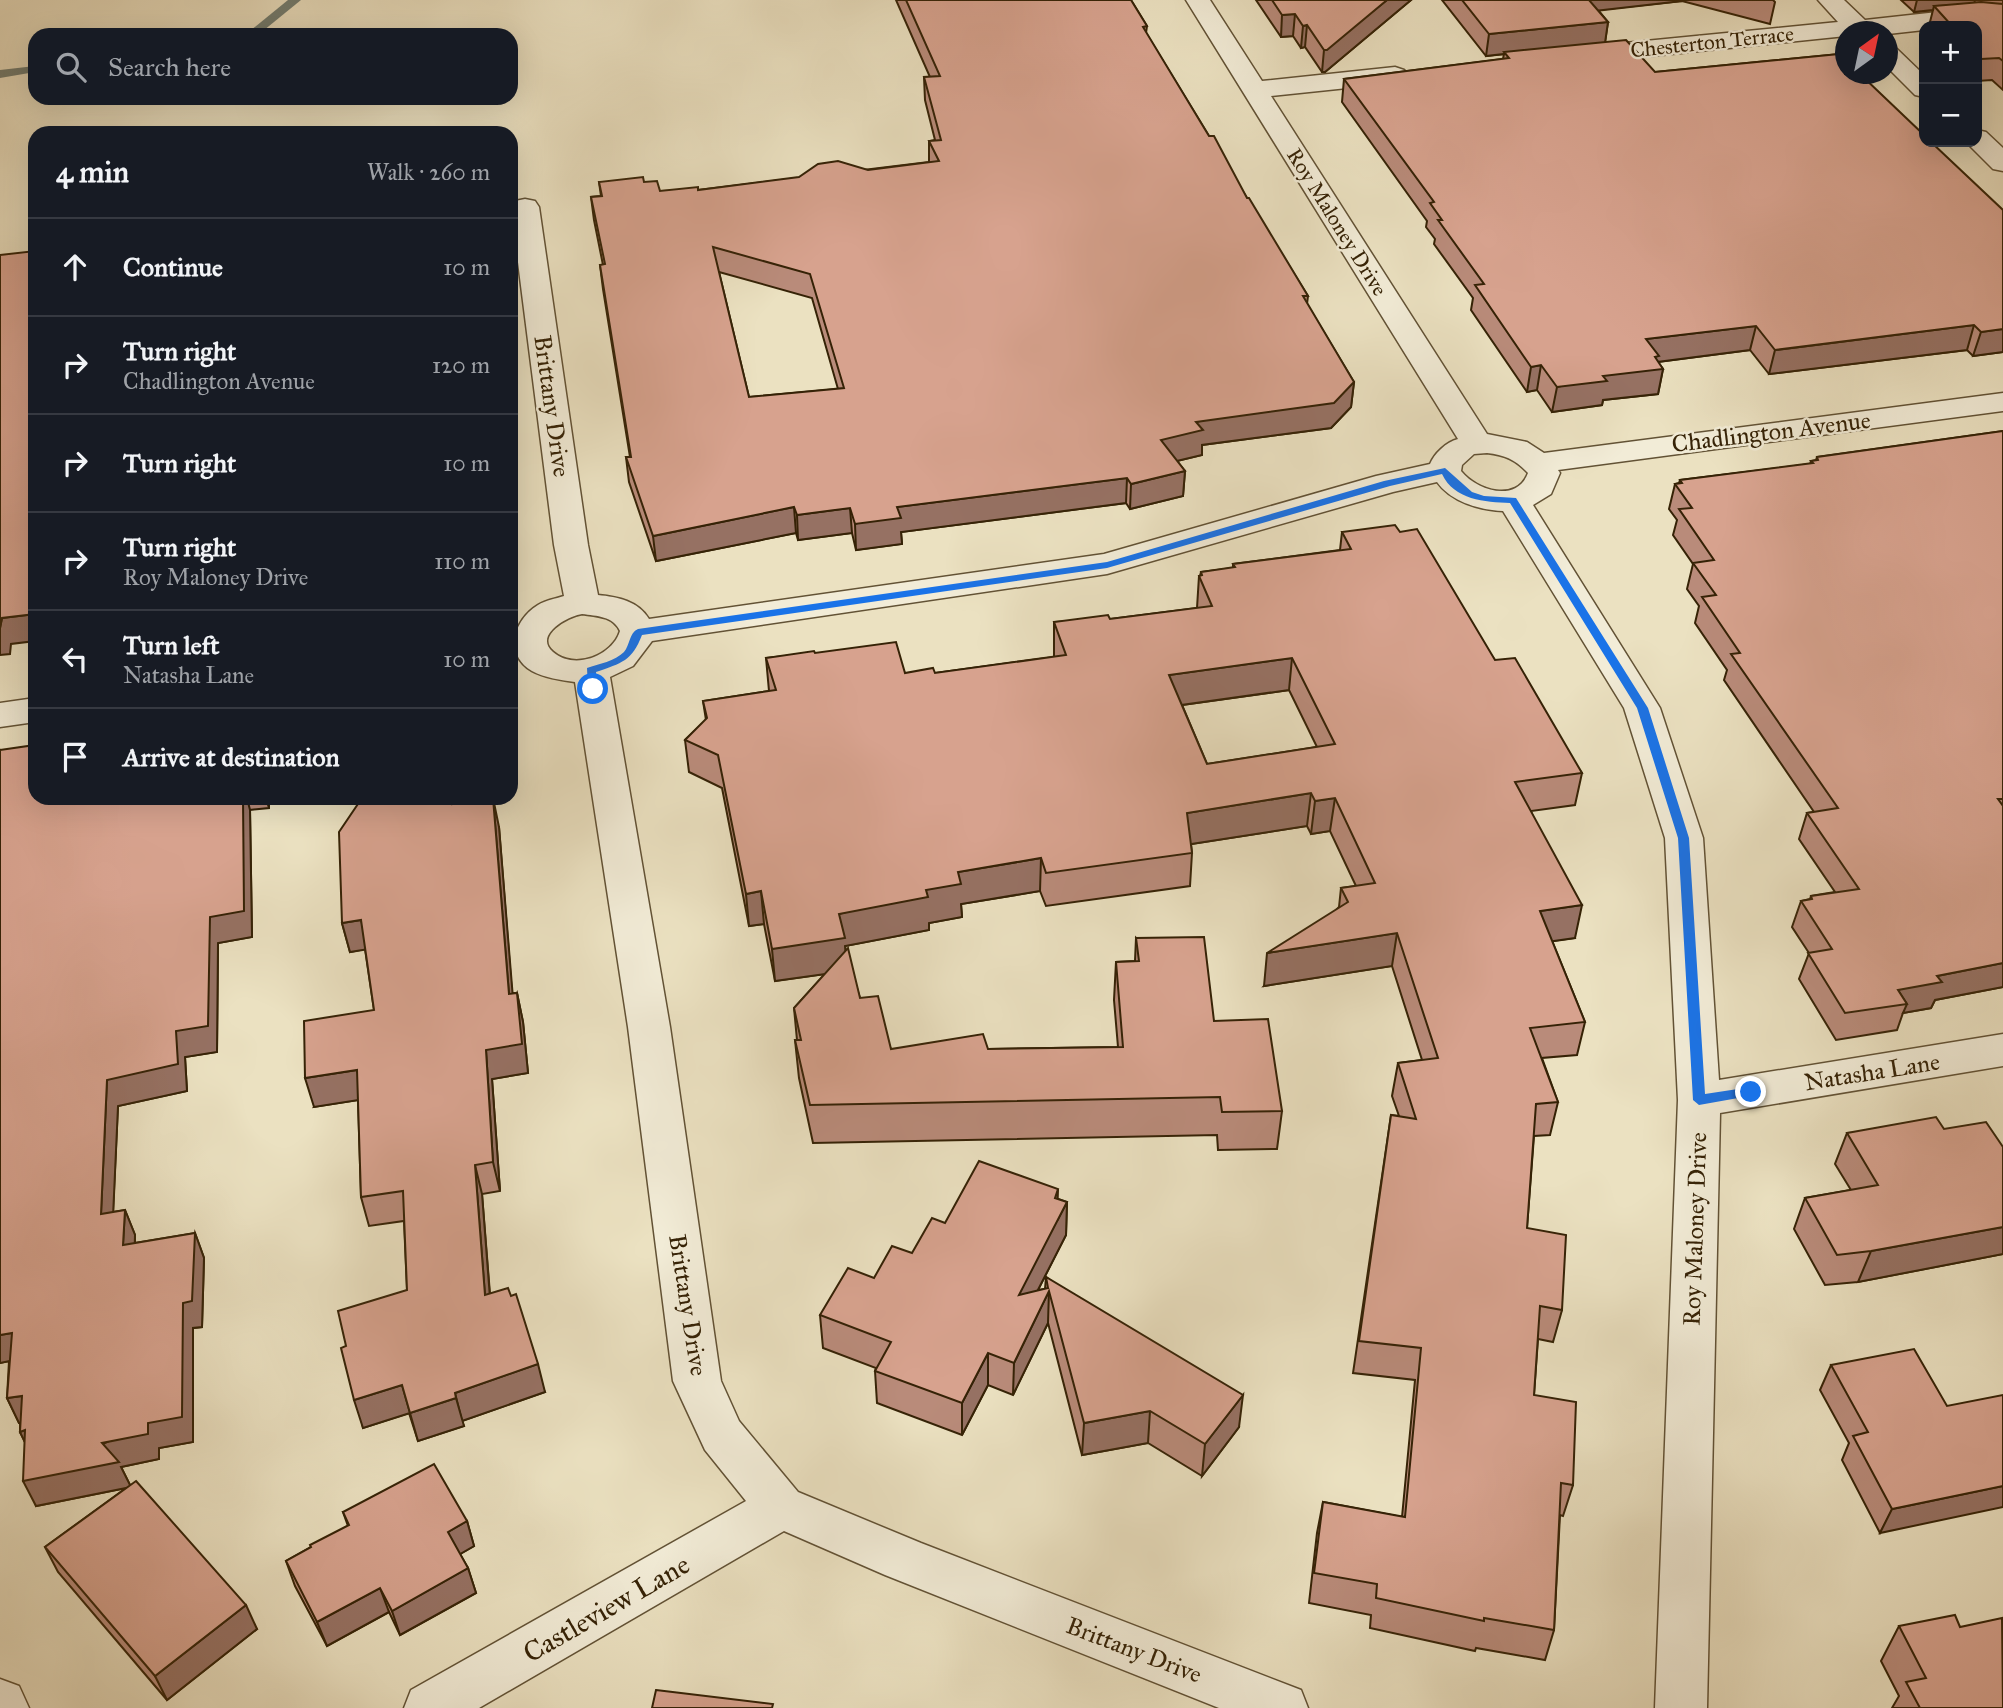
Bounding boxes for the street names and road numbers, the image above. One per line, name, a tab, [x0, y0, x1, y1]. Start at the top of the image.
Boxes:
street label: Chesterton Terrace	[1629, 20, 1795, 64]
street label: Roy Maloney Drive	[1281, 143, 1393, 301]
street label: Brittany Drive	[527, 333, 577, 479]
street label: Chadlington Avenue	[1670, 405, 1872, 459]
street label: Natasha Lane	[1802, 1046, 1942, 1098]
street label: Roy Maloney Drive	[1677, 1132, 1713, 1326]
street label: Brittany Drive	[662, 1232, 714, 1378]
street label: Castleview Lane	[517, 1547, 696, 1670]
street label: Brittany Drive	[1062, 1610, 1206, 1690]

